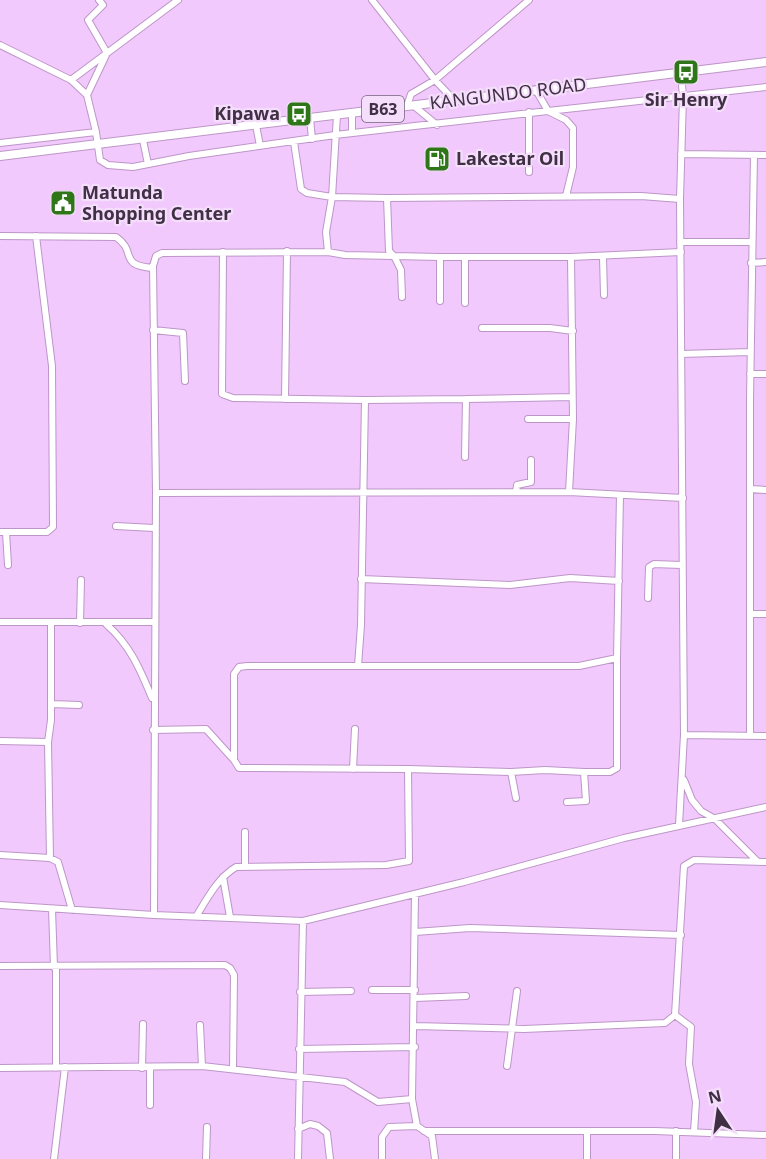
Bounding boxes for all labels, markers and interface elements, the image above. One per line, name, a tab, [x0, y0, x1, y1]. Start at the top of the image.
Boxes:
bus stop icon: Sir Henry	[671, 57, 701, 87]
street label: KANGUNDO ROAD	[428, 71, 588, 115]
place label: Sir Henry	[645, 87, 728, 111]
road number: B63	[362, 96, 404, 122]
bus stop icon: Kipawa	[284, 99, 314, 129]
place label: Kipawa	[214, 101, 280, 125]
fuel station icon: Lakestar Oil	[422, 144, 452, 174]
place label: Lakestar Oil	[456, 146, 564, 170]
place label: Matunda Shopping Center	[82, 180, 231, 225]
public building icon: Matunda Shopping Center	[48, 188, 78, 218]
north arrow	[688, 1081, 748, 1141]
text: N	[706, 1084, 723, 1109]

